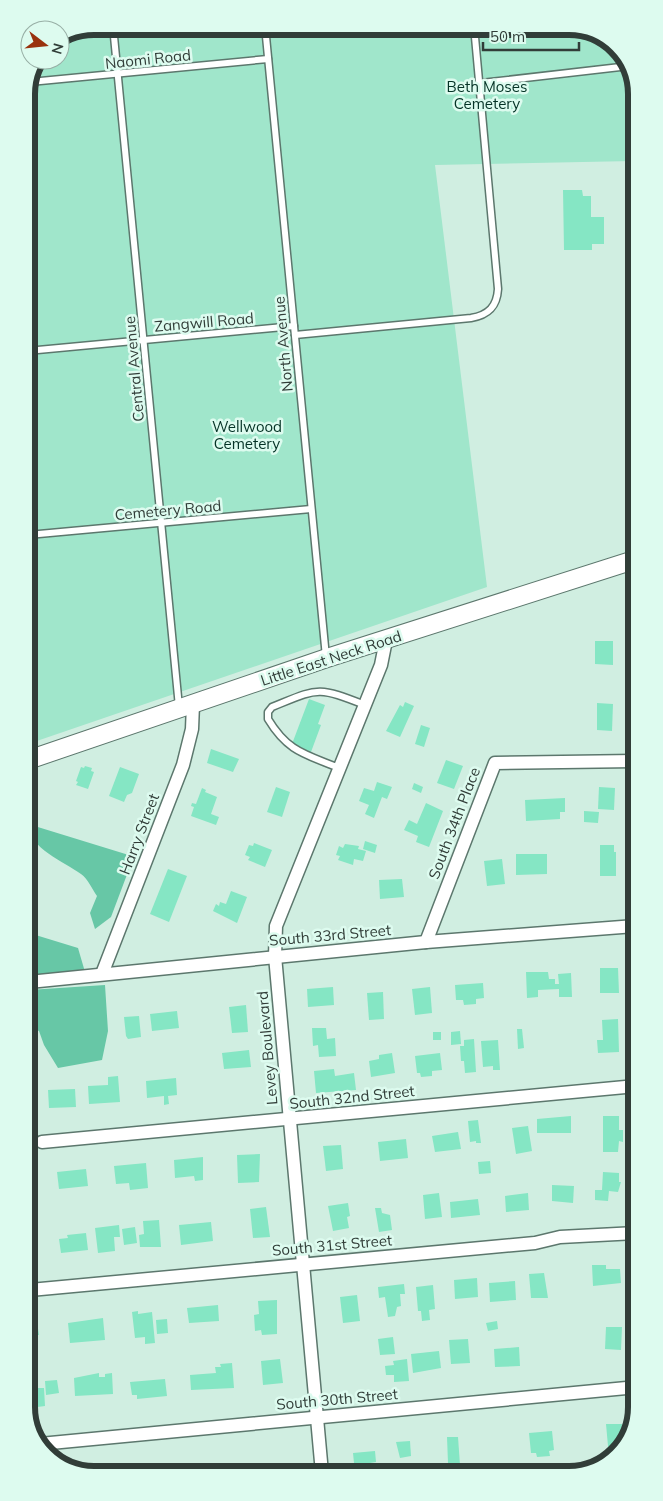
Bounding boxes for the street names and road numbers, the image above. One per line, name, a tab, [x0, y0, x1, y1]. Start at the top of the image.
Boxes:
street label: Naomi Road	[104, 45, 192, 73]
street label: North Avenue	[269, 295, 297, 393]
street label: Zangwill Road	[153, 308, 255, 336]
street label: Central Avenue	[120, 315, 148, 423]
street label: Cemetery Road	[114, 496, 222, 524]
street label: Little East Neck Road	[258, 626, 404, 690]
street label: South 34th Place	[424, 764, 484, 882]
street label: Harry Street	[115, 791, 163, 877]
street label: South 33rd Street	[268, 920, 392, 950]
street label: Levey Boulevard	[253, 990, 281, 1106]
street label: South 32nd Street	[288, 1081, 416, 1113]
street label: South 31st Street	[271, 1230, 393, 1260]
street label: South 30th Street	[275, 1384, 399, 1414]

